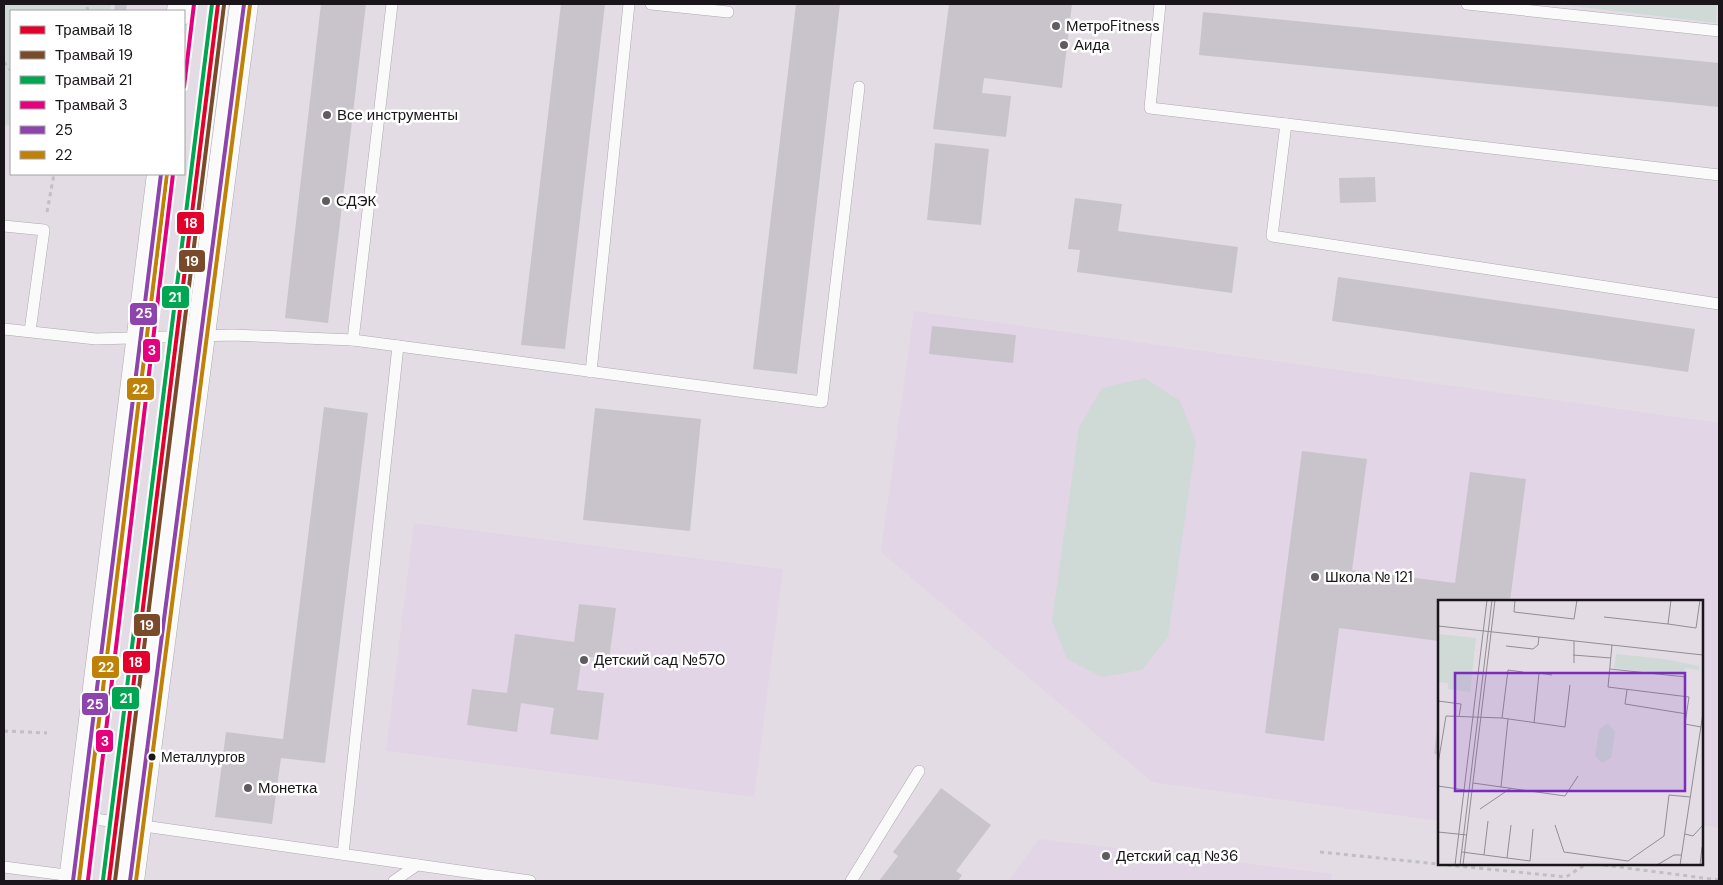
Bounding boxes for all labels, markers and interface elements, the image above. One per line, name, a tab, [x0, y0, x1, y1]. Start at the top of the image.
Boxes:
legend	[10, 10, 185, 175]
place label: МетроFitness	[1066, 16, 1160, 36]
text: Трамвай 18	[55, 20, 133, 40]
marker: МетроFitness	[1050, 20, 1062, 32]
place label: Аида	[1074, 35, 1110, 55]
marker: Аида	[1058, 39, 1070, 51]
text: Трамвай 19	[55, 45, 133, 65]
text: Трамвай 21	[55, 70, 132, 90]
text: Трамвай 3	[55, 95, 128, 115]
place label: Все инструменты	[337, 105, 458, 125]
marker: Все инструменты	[321, 109, 333, 121]
text: 25	[55, 120, 73, 140]
text: 22	[55, 145, 72, 165]
place label: СДЭК	[336, 191, 376, 211]
marker: СДЭК	[320, 195, 332, 207]
line badge: 18	[176, 211, 205, 235]
text: 18	[184, 214, 198, 232]
line badge: 19	[178, 249, 206, 273]
text: 19	[185, 252, 199, 270]
line badge: 21	[161, 285, 190, 309]
text: 21	[168, 288, 182, 306]
line badge: 25	[129, 302, 158, 326]
text: 25	[136, 304, 152, 322]
line badge: 3	[142, 338, 161, 363]
text: 3	[148, 341, 156, 359]
line badge: 22	[126, 377, 155, 401]
text: 22	[132, 380, 148, 398]
place label: Школа № 121	[1325, 567, 1413, 587]
marker: Школа № 121	[1309, 571, 1321, 583]
inset map	[1438, 600, 1703, 865]
line badge: 19	[133, 613, 161, 637]
text: 19	[140, 616, 154, 634]
line badge: 18	[122, 650, 151, 674]
place label: Детский сад №570	[594, 650, 725, 670]
text: 18	[129, 653, 143, 671]
marker: Детский сад №570	[578, 654, 590, 666]
line badge: 22	[91, 655, 120, 679]
text: 22	[98, 658, 114, 676]
line badge: 21	[111, 686, 140, 710]
text: 21	[119, 689, 133, 707]
line badge: 25	[81, 692, 109, 716]
text: 25	[87, 695, 103, 713]
line badge: 3	[95, 729, 114, 753]
text: 3	[101, 732, 109, 750]
place label: Металлургов	[161, 748, 245, 766]
marker: Металлургов	[147, 752, 157, 762]
place label: Монетка	[258, 778, 318, 798]
marker: Монетка	[242, 782, 254, 794]
place label: Детский сад №36	[1116, 846, 1238, 866]
marker: Детский сад №36	[1100, 850, 1112, 862]

